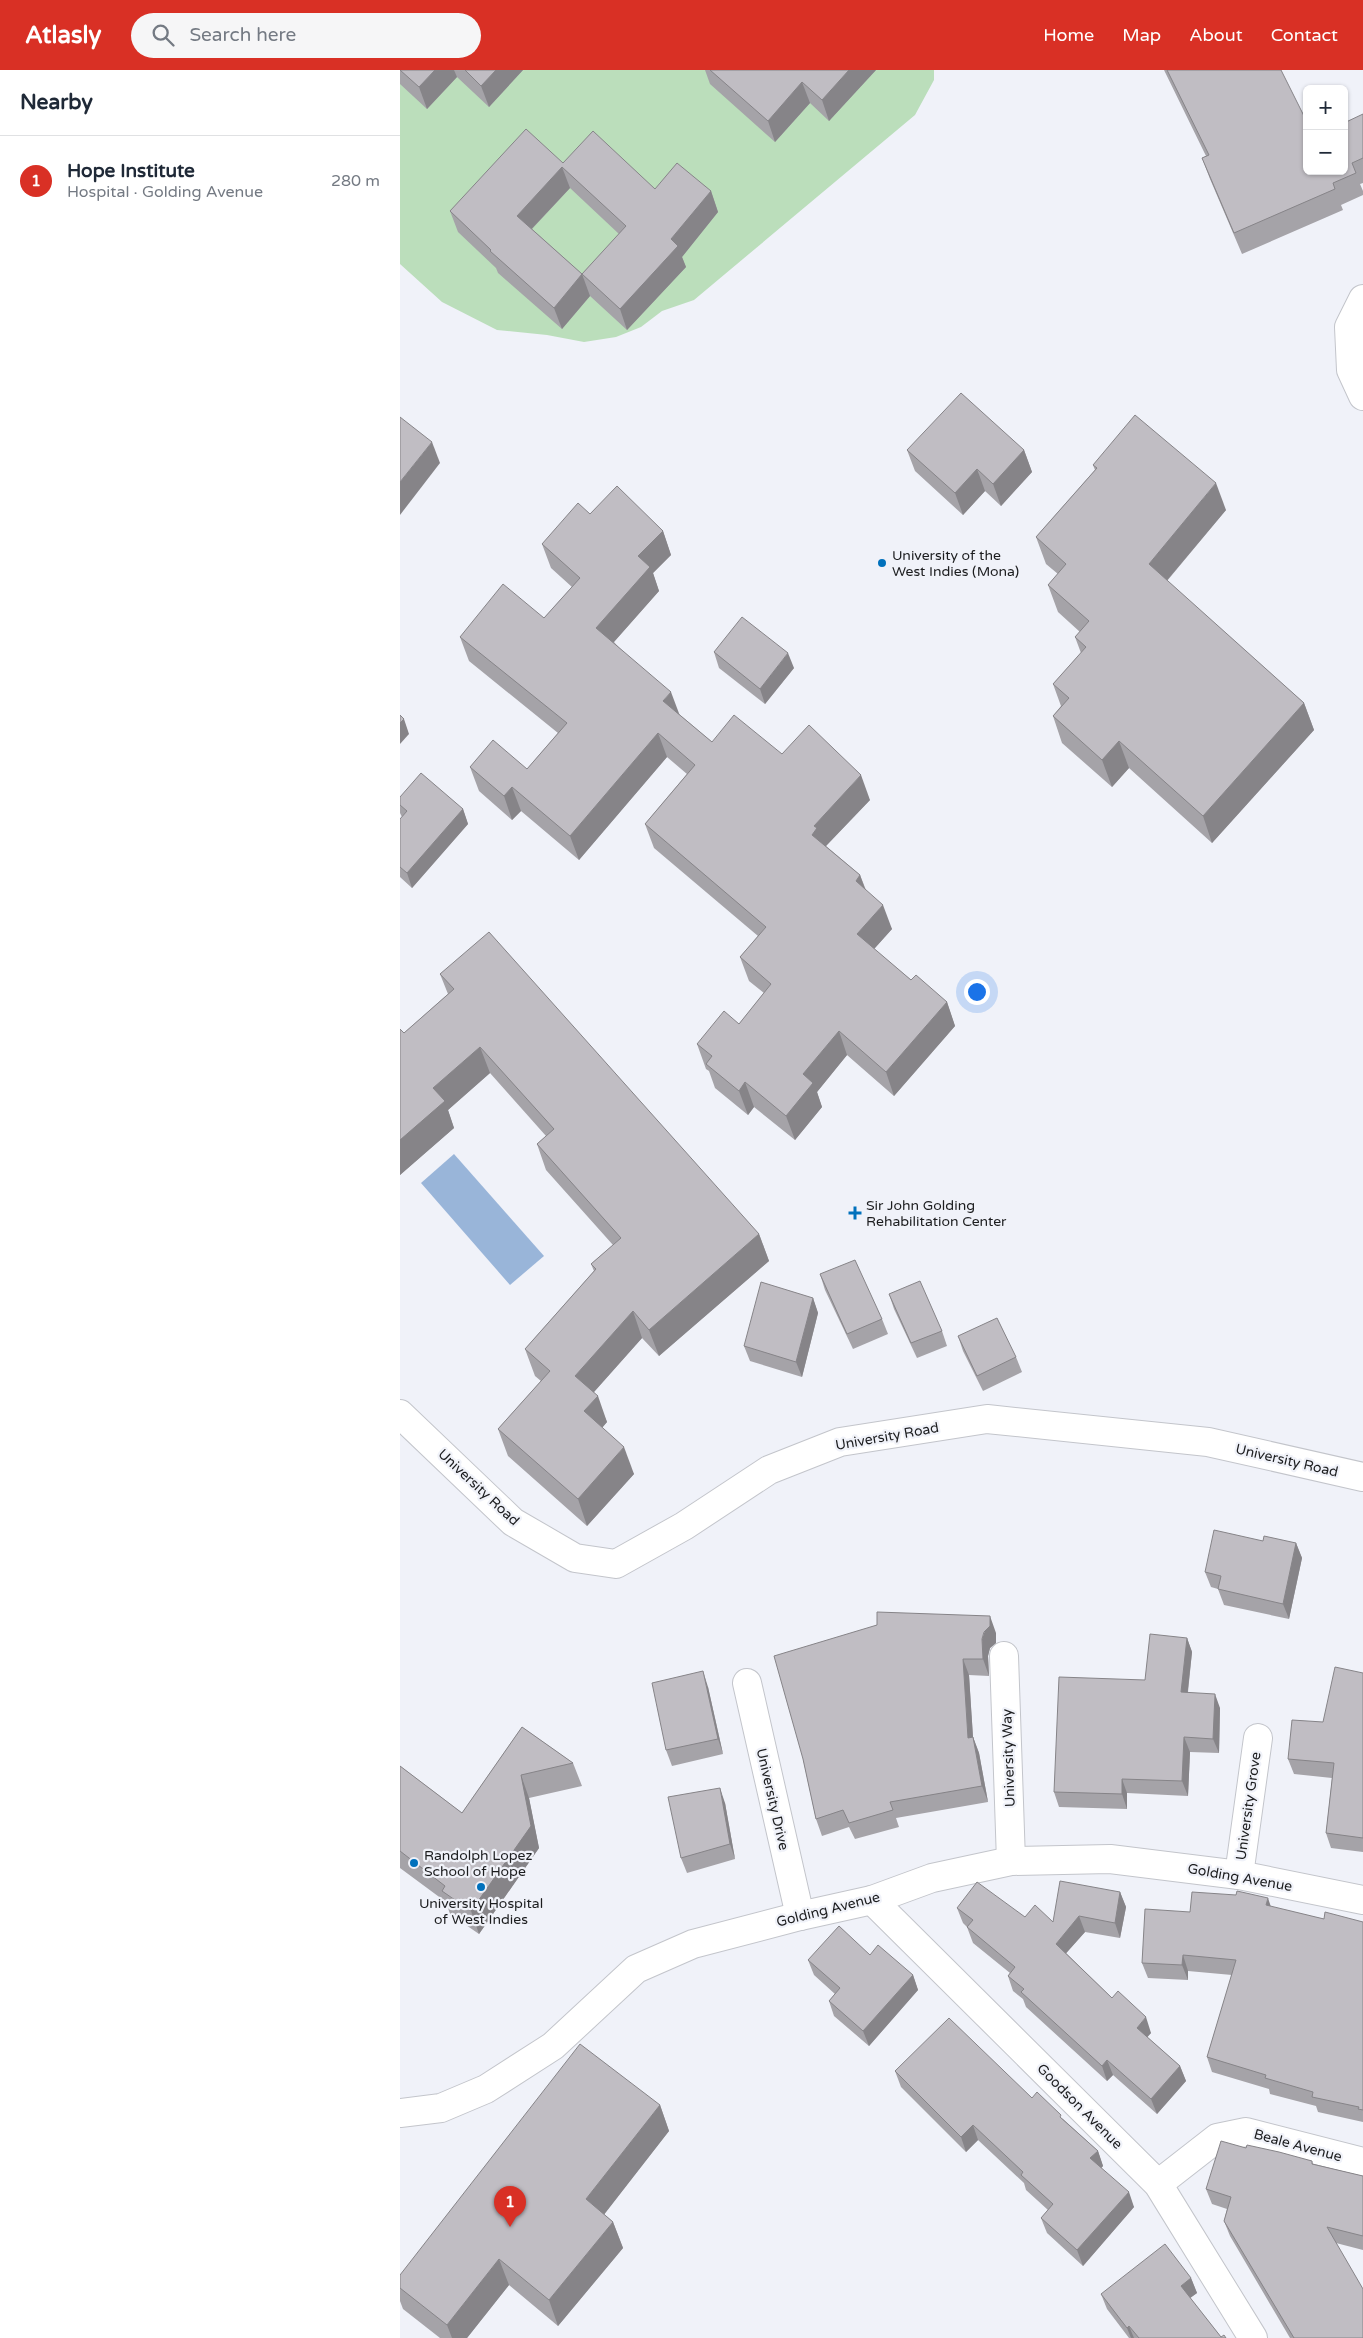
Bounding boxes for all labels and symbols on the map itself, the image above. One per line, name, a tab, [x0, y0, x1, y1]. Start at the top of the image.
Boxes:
place label: University of the West Indies (Mona)	[892, 547, 1019, 580]
marker: University of the West Indies (Mona)	[876, 557, 888, 569]
your location	[964, 979, 990, 1005]
place label: Sir John Golding Rehabilitation Center	[866, 1197, 1007, 1230]
marker: Sir John Golding Rehabilitation Center	[848, 1206, 862, 1220]
street label: University Road	[834, 1419, 940, 1454]
street label: University Road	[1234, 1440, 1340, 1481]
street label: University Road	[435, 1445, 523, 1529]
street label: University Way	[998, 1708, 1019, 1807]
street label: University Drive	[753, 1746, 793, 1852]
street label: University Grove	[1232, 1751, 1265, 1861]
place label: Randolph Lopez School of Hope	[424, 1847, 533, 1880]
marker: Randolph Lopez School of Hope	[408, 1857, 420, 1869]
street label: Golding Avenue	[1186, 1860, 1294, 1895]
marker: University Hospital of West Indies	[475, 1881, 487, 1893]
street label: Golding Avenue	[775, 1888, 882, 1931]
place label: University Hospital of West Indies	[419, 1895, 543, 1928]
street label: Goodson Avenue	[1033, 2060, 1126, 2153]
street label: Beale Avenue	[1252, 2126, 1344, 2165]
pin: 1	[494, 2186, 526, 2227]

